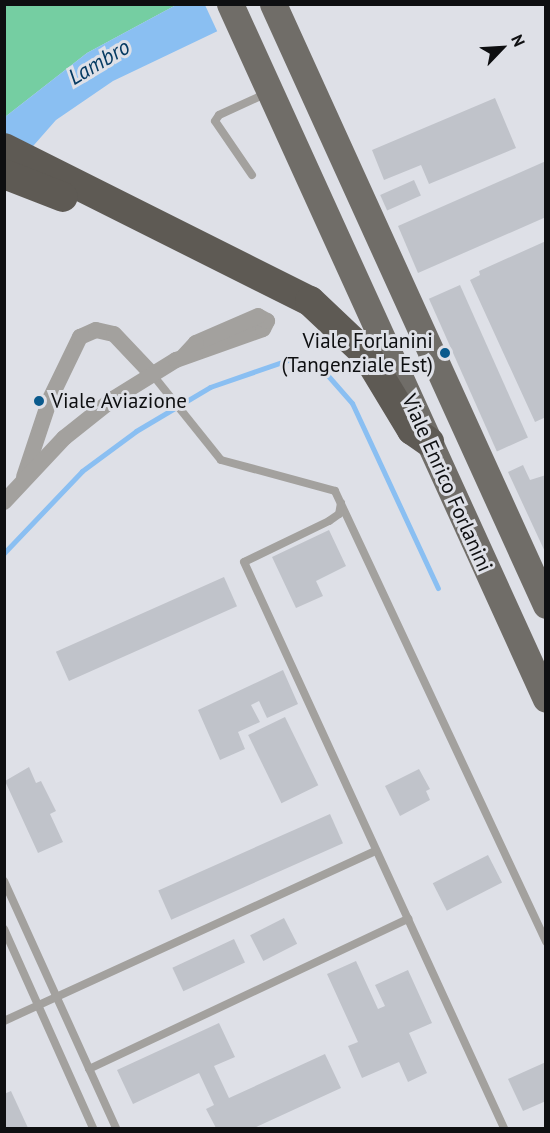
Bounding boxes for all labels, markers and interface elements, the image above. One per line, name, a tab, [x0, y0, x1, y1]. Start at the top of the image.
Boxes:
north arrow	[472, 18, 532, 78]
text: N	[507, 31, 530, 49]
water label: Lambro	[63, 33, 135, 91]
place label: Viale Forlanini (Tangenziale Est)	[281, 328, 433, 378]
marker: Viale Forlanini (Tangenziale Est)	[438, 346, 452, 360]
place label: Viale Aviazione	[51, 388, 188, 414]
street label: Viale Enrico Forlanini	[396, 390, 498, 576]
marker: Viale Aviazione	[32, 394, 46, 408]

